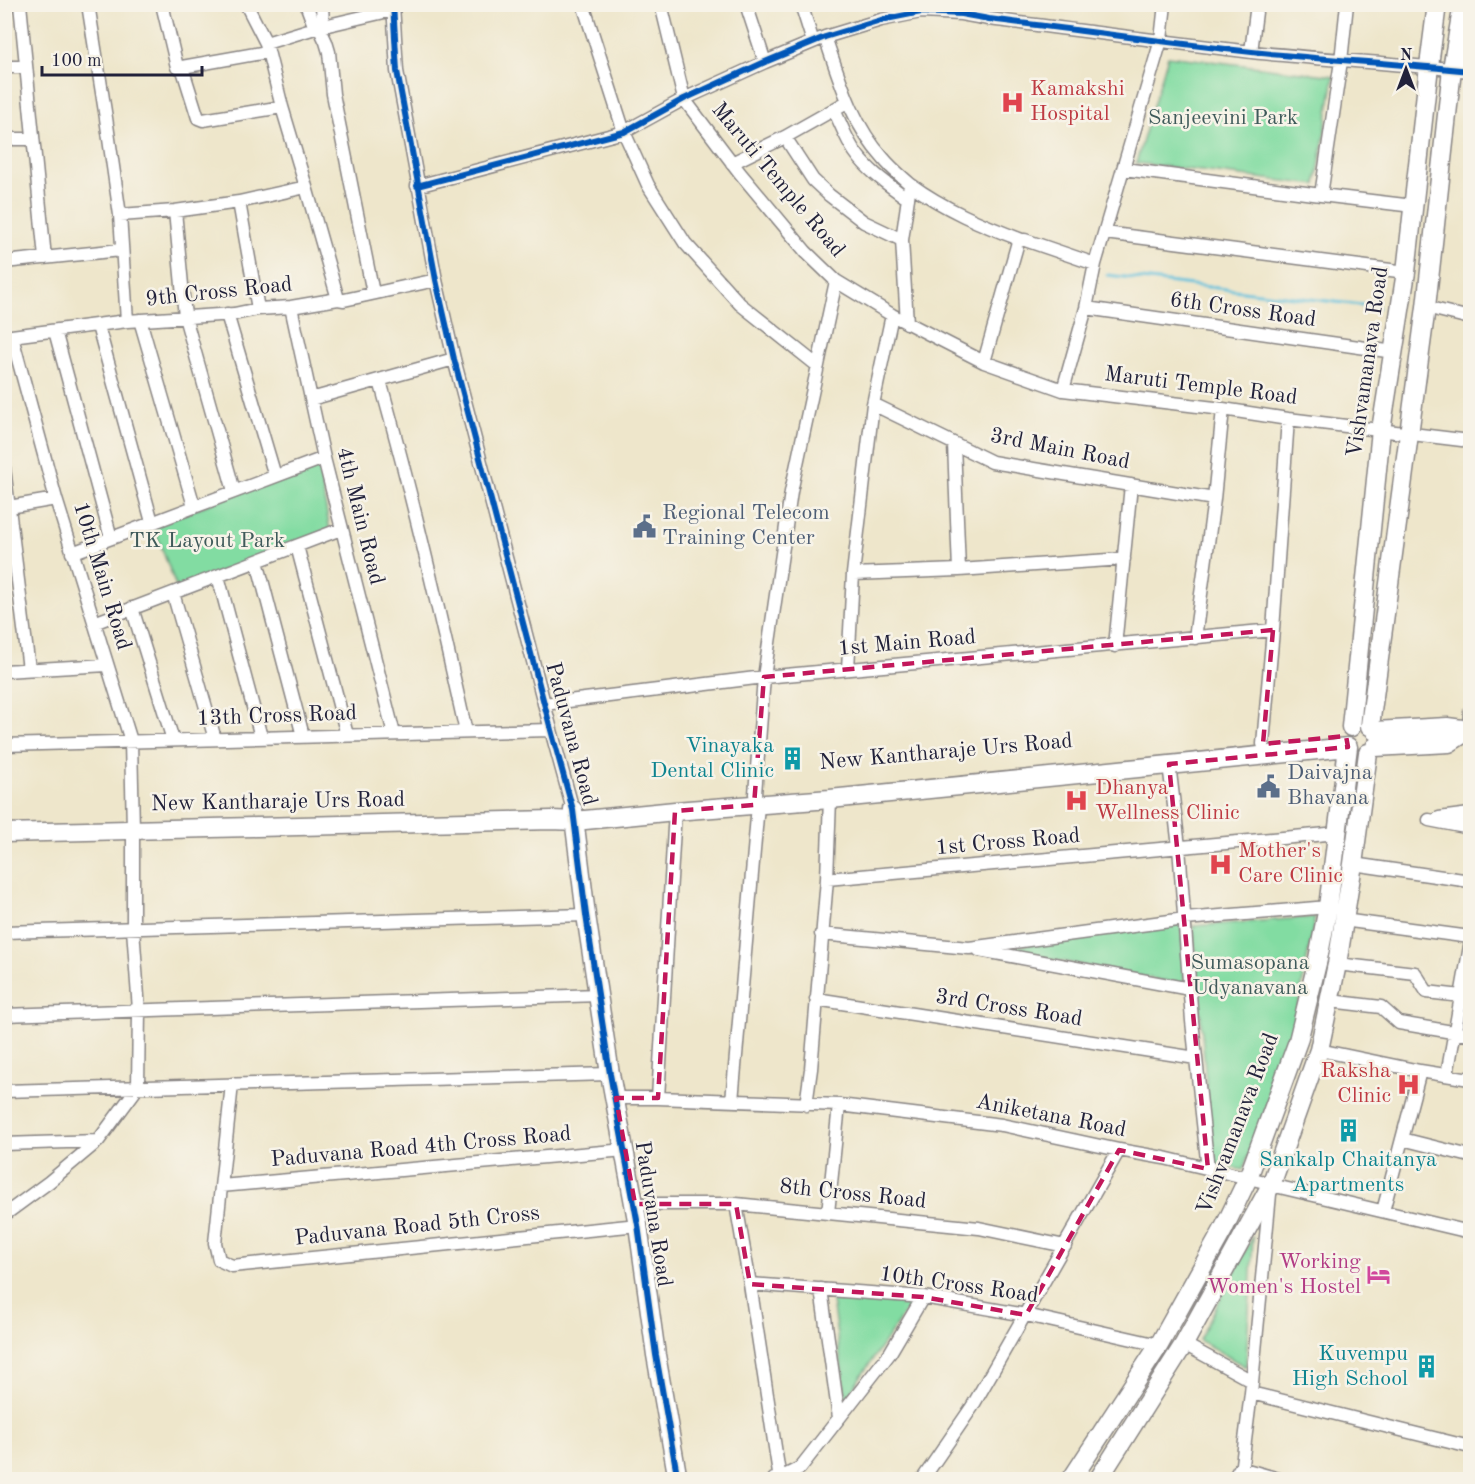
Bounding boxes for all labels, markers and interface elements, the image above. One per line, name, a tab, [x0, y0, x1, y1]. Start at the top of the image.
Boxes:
scale bar	[42, 39, 202, 77]
north arrow	[1376, 39, 1436, 99]
text: N	[1400, 48, 1413, 64]
text: 100 m	[51, 52, 102, 70]
place label: Kamakshi Hospital	[1030, 78, 1125, 125]
hospital icon: Kamakshi Hospital	[999, 89, 1025, 115]
street label: Maruti Temple Road	[707, 99, 849, 261]
park label: Sanjeevini Park	[1148, 107, 1298, 129]
street label: Vishvamanava Road	[1344, 265, 1392, 459]
street label: 9th Cross Road	[144, 273, 294, 311]
street label: 6th Cross Road	[1168, 289, 1318, 331]
street label: Maruti Temple Road	[1103, 363, 1299, 409]
street label: 3rd Main Road	[988, 425, 1132, 473]
street label: 4th Main Road	[332, 445, 388, 587]
street label: 10th Main Road	[69, 499, 135, 653]
place label: Regional Telecom Training Center	[662, 502, 830, 549]
public building icon: Regional Telecom Training Center	[631, 513, 657, 539]
park label: TK Layout Park	[129, 530, 285, 552]
street label: 1st Main Road	[837, 626, 977, 660]
street label: Paduvana Road	[541, 660, 601, 808]
street label: 13th Cross Road	[197, 702, 357, 730]
street label: New Kantharaje Urs Road	[818, 730, 1074, 774]
place label: Vinayaka Dental Clinic	[650, 735, 774, 782]
building icon: Vinayaka Dental Clinic	[779, 746, 805, 772]
place label: Daivajna Bhavana	[1287, 762, 1373, 809]
public building icon: Daivajna Bhavana	[1256, 773, 1282, 799]
place label: Dhanya Wellness Clinic	[1095, 777, 1240, 824]
hospital icon: Dhanya Wellness Clinic	[1064, 788, 1090, 814]
street label: New Kantharaje Urs Road	[151, 789, 405, 815]
street label: 1st Cross Road	[935, 825, 1081, 859]
place label: Mother's Care Clinic	[1238, 840, 1343, 887]
hospital icon: Mother's Care Clinic	[1207, 851, 1233, 877]
park label: Sumasopana Udyanavana	[1190, 952, 1310, 999]
street label: 3rd Cross Road	[934, 986, 1084, 1030]
street label: Vishvamanava Road	[1193, 1030, 1283, 1218]
place label: Raksha Clinic	[1321, 1060, 1391, 1107]
hospital icon: Raksha Clinic	[1396, 1071, 1422, 1097]
street label: Aniketana Road	[974, 1091, 1128, 1141]
building icon: Sankalp Chaitanya Apartments	[1335, 1118, 1361, 1144]
street label: Paduvana Road 4th Cross Road	[270, 1123, 572, 1171]
street label: Paduvana Road	[631, 1139, 675, 1289]
place label: Sankalp Chaitanya Apartments	[1259, 1149, 1437, 1196]
street label: 8th Cross Road	[778, 1175, 928, 1213]
street label: Paduvana Road 5th Cross	[293, 1202, 541, 1250]
place label: Working Women's Hostel	[1207, 1251, 1361, 1298]
hotel icon: Working Women's Hostel	[1366, 1262, 1392, 1288]
street label: 10th Cross Road	[878, 1263, 1040, 1307]
place label: Kuvempu High School	[1292, 1343, 1408, 1390]
building icon: Kuvempu High School	[1413, 1354, 1439, 1380]

